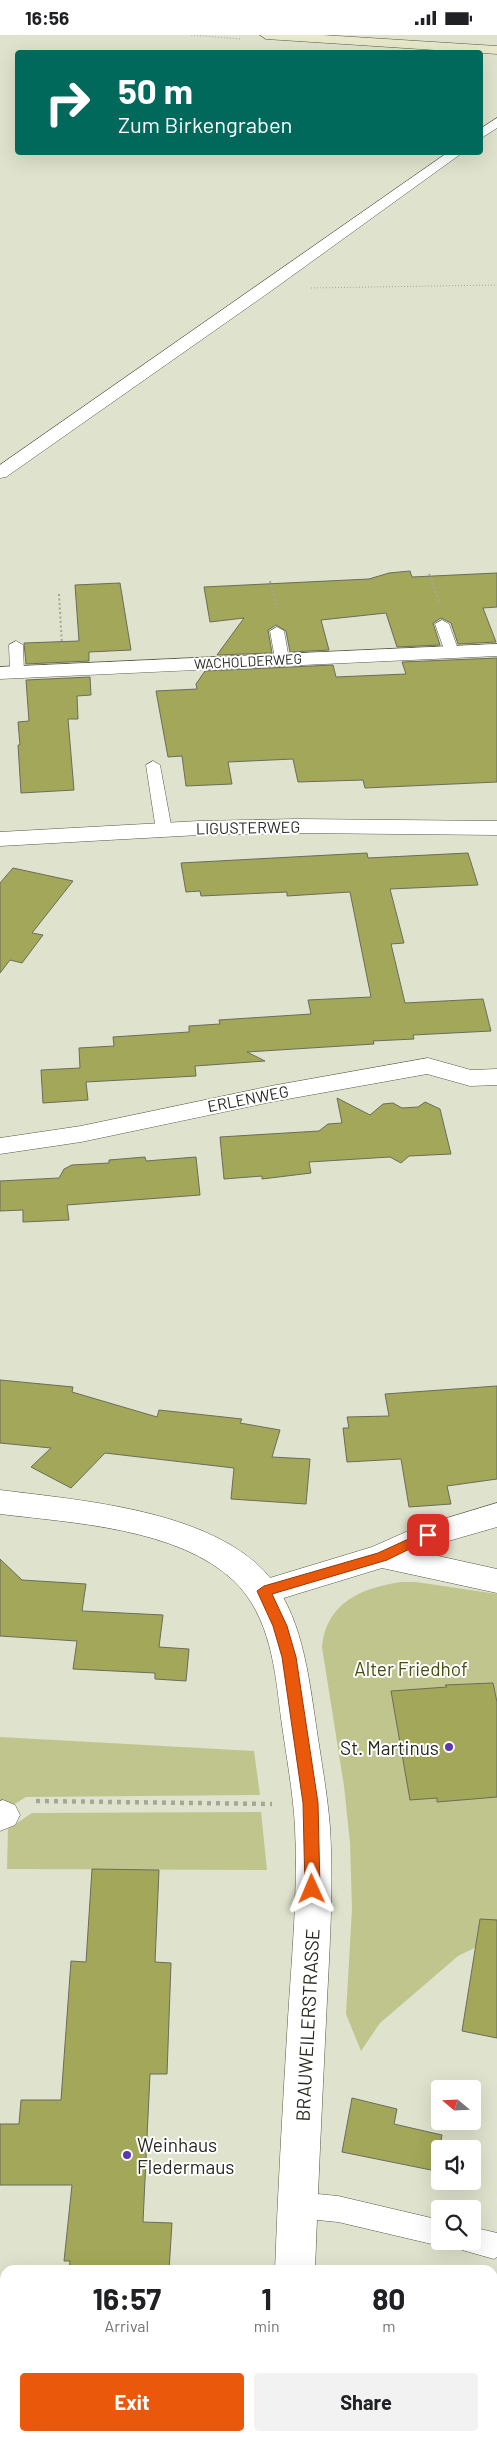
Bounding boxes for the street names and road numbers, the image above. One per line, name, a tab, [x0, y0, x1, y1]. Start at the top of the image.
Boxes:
street label: WACHOLDERWEG	[193, 650, 303, 672]
street label: LIGUSTERWEG	[196, 817, 300, 837]
street label: ERLENWEG	[206, 1081, 290, 1115]
street label: BRAUWEILERSTRASSE	[290, 1928, 324, 2122]

